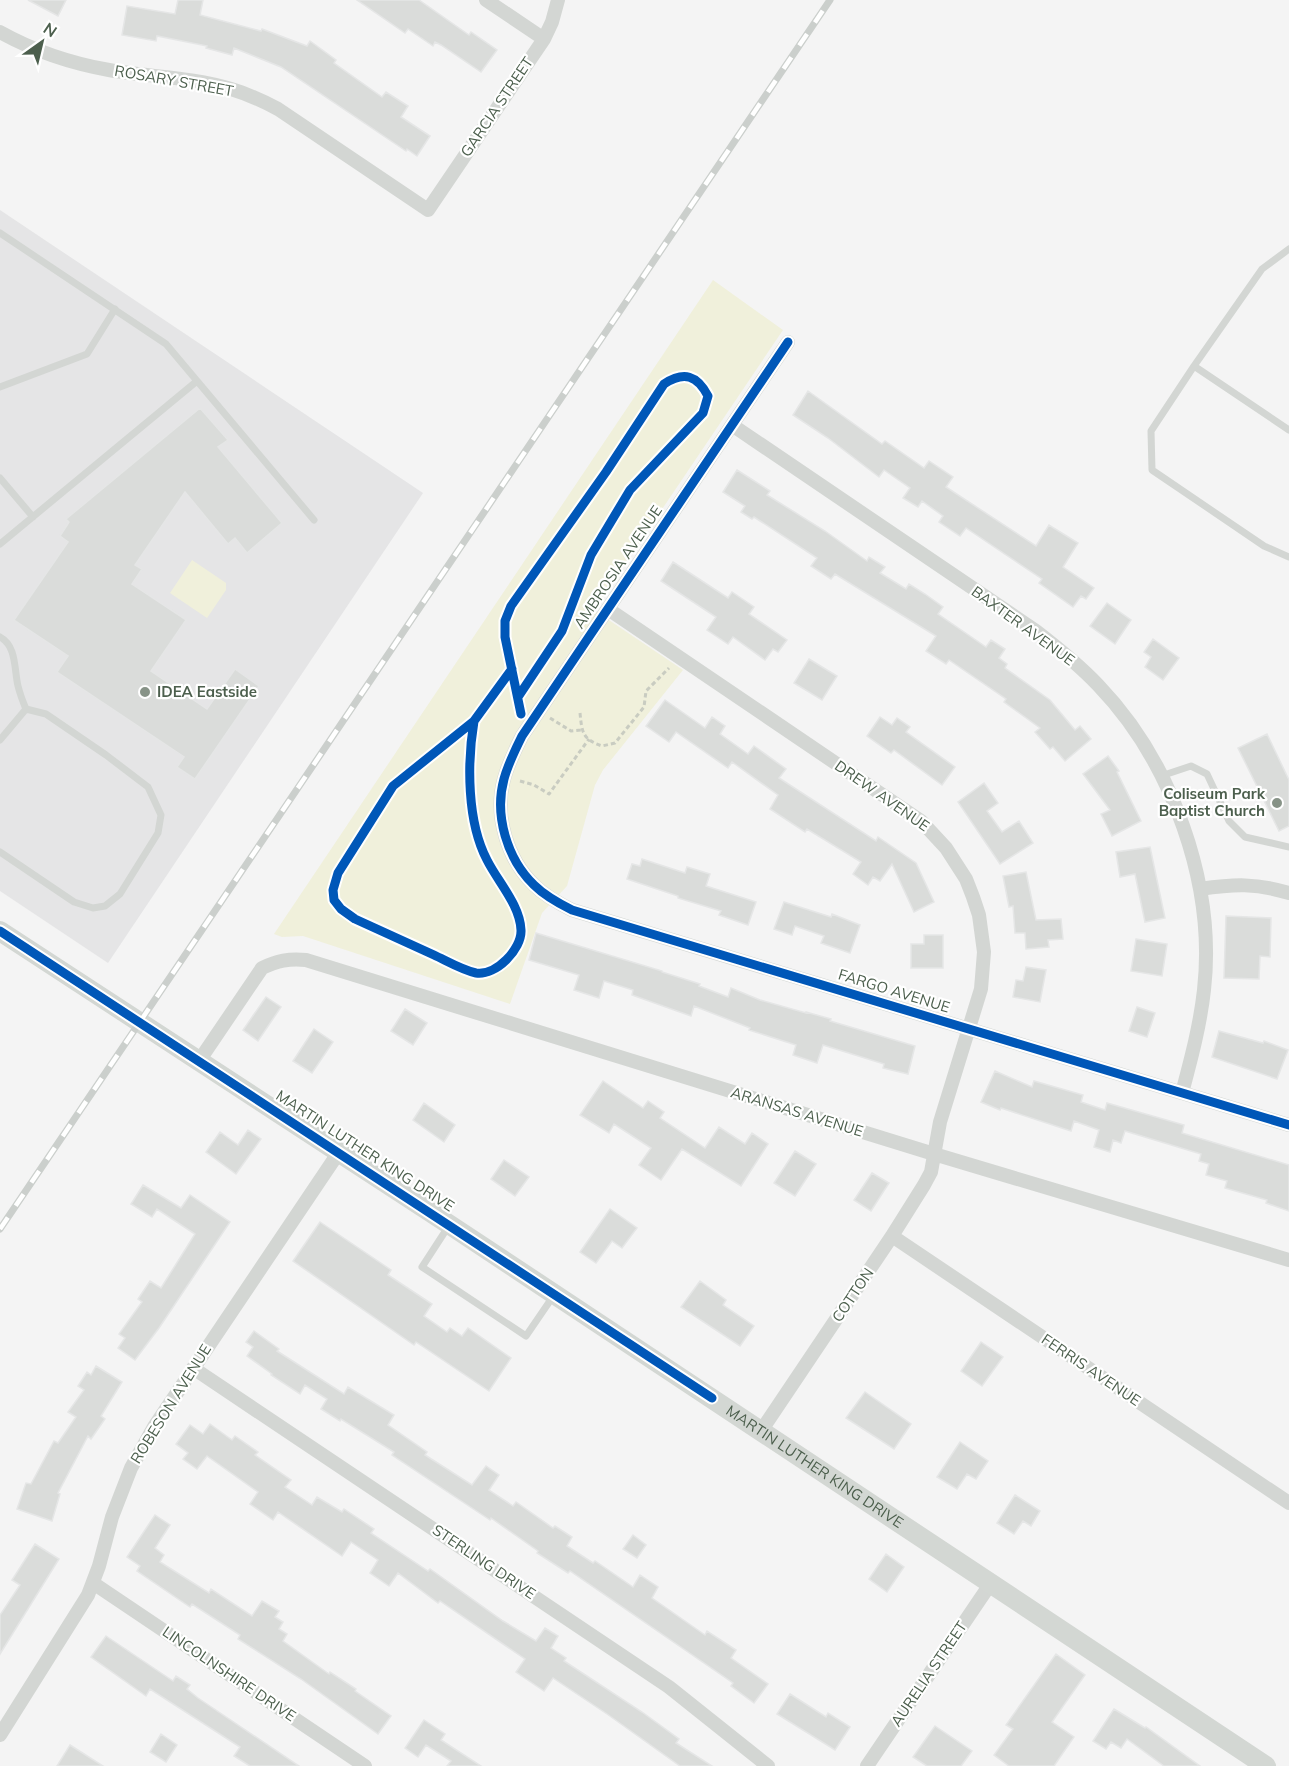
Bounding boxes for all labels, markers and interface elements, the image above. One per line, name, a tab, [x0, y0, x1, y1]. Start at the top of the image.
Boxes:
north arrow	[12, 12, 72, 72]
text: N	[40, 18, 61, 41]
street label: GARCIA STREET	[456, 53, 537, 160]
street label: ROSARY STREET	[113, 61, 235, 100]
street label: AMBROSIA AVENUE	[569, 501, 666, 632]
street label: BAXTER AVENUE	[968, 582, 1079, 670]
place label: IDEA Eastside	[157, 682, 257, 701]
marker: IDEA Eastside	[138, 685, 152, 699]
street label: DREW AVENUE	[831, 756, 933, 835]
place label: Coliseum Park Baptist Church	[1159, 784, 1266, 820]
marker: Coliseum Park Baptist Church	[1270, 796, 1284, 810]
street label: FARGO AVENUE	[836, 965, 952, 1017]
street label: ARANSAS AVENUE	[729, 1082, 866, 1141]
street label: MARTIN LUTHER KING DRIVE	[273, 1086, 458, 1215]
street label: COTTON	[828, 1264, 878, 1325]
street label: FERRIS AVENUE	[1038, 1329, 1145, 1410]
street label: ROBESON AVENUE	[126, 1340, 215, 1467]
street label: MARTIN LUTHER KING DRIVE	[723, 1401, 907, 1532]
street label: STERLING DRIVE	[429, 1520, 540, 1603]
street label: AURELIA STREET	[886, 1617, 971, 1730]
street label: LINCOLNSHIRE DRIVE	[159, 1622, 300, 1725]

